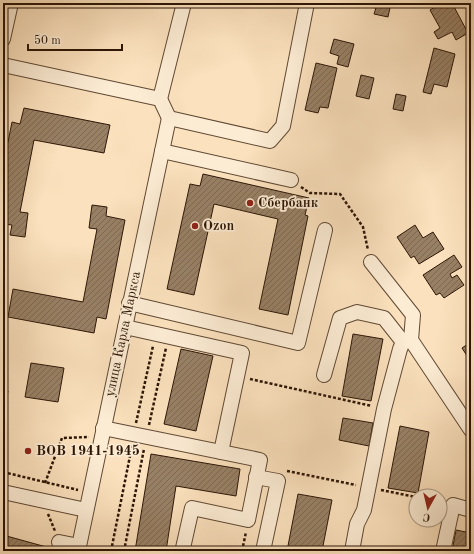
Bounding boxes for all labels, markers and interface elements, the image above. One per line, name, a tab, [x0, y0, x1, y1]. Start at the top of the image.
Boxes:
scale bar	[28, 26, 122, 52]
text: 50 m	[34, 34, 61, 47]
place label: Сбербанк	[258, 196, 319, 210]
marker: Сбербанк	[245, 198, 255, 208]
place label: Ozon	[203, 219, 234, 233]
marker: Ozon	[190, 221, 200, 231]
street label: улица Карла Маркса	[103, 270, 143, 398]
place label: ВОВ 1941-1945	[36, 444, 140, 458]
marker: ВОВ 1941-1945	[23, 446, 33, 456]
north arrow	[408, 488, 448, 528]
text: С	[422, 510, 431, 522]

